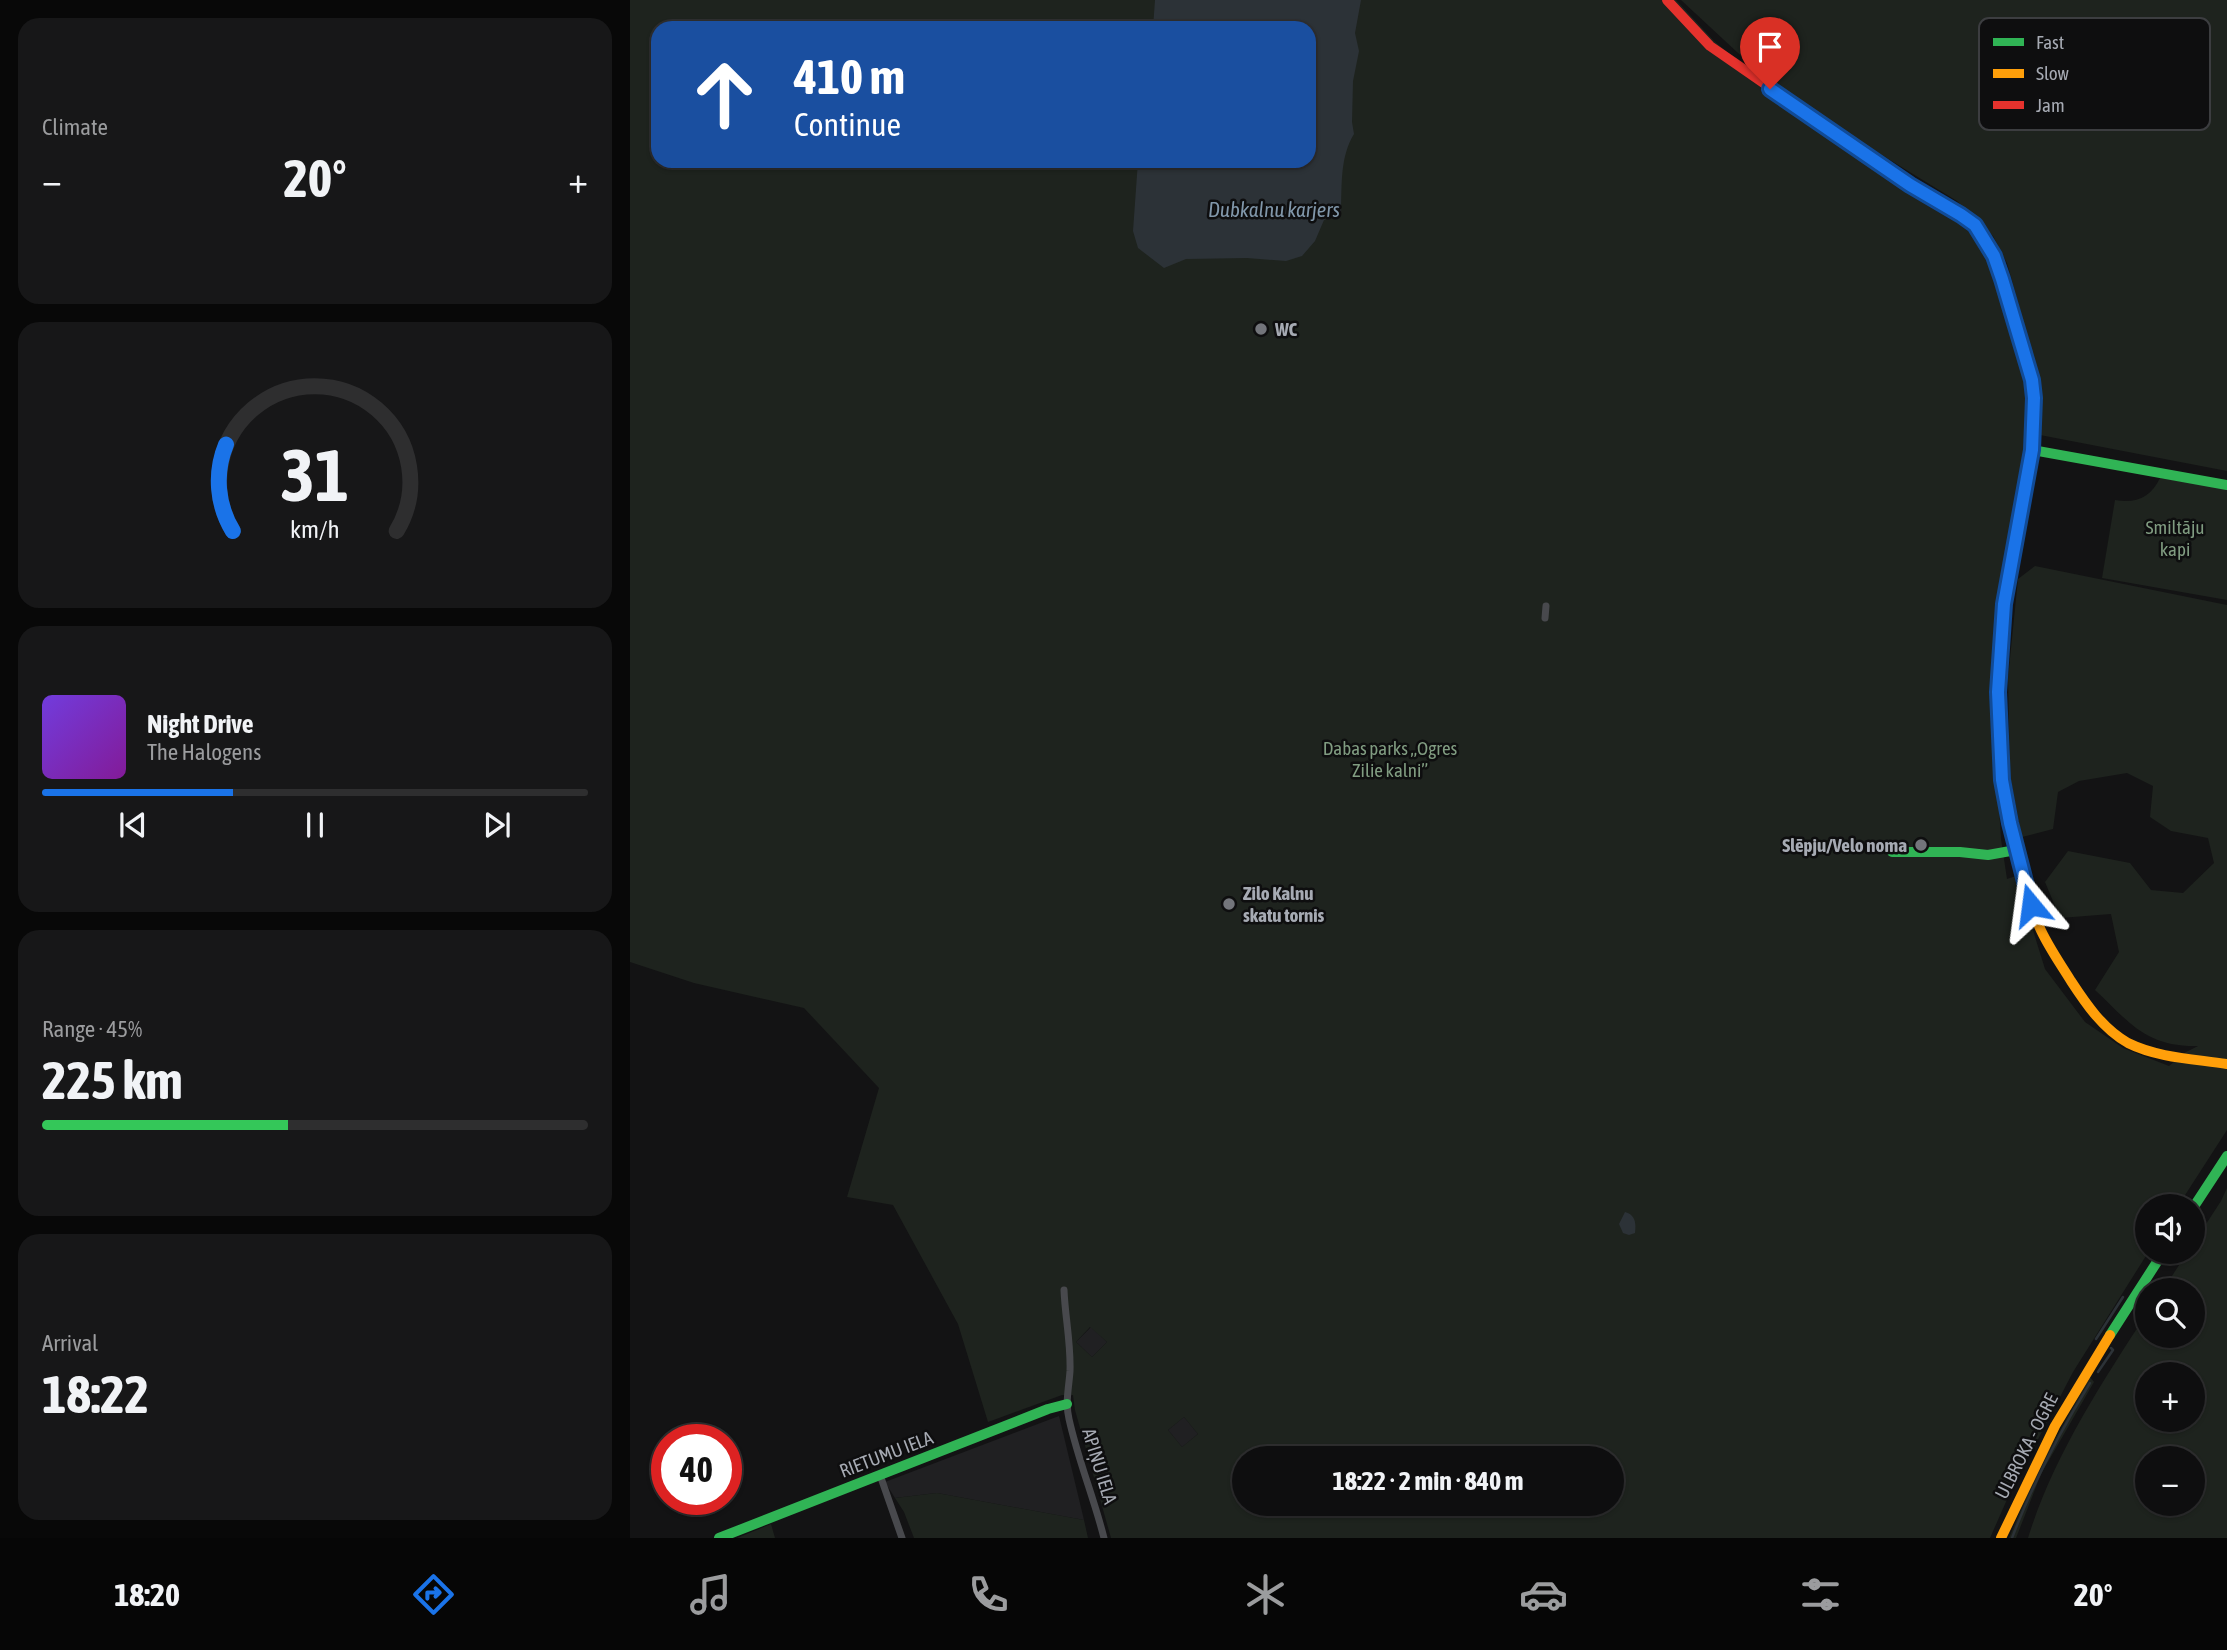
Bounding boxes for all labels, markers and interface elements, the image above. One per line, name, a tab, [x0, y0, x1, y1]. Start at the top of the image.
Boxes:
pin	[1740, 17, 1800, 89]
legend	[1979, 18, 2210, 130]
icon: arrive	[1751, 28, 1789, 66]
text: Fast	[2036, 31, 2064, 53]
text: 410 m	[794, 48, 905, 104]
icon: ahead	[679, 49, 770, 140]
text: Slow	[2036, 62, 2070, 84]
text: Jam	[2036, 94, 2065, 116]
text: Continue	[794, 106, 901, 143]
text: Climate	[42, 114, 108, 140]
text: 20°	[283, 148, 347, 208]
text: −	[42, 158, 62, 201]
text: +	[568, 158, 588, 201]
water label: Dubkalnu karjers	[1208, 197, 1340, 221]
place label: WC	[1274, 318, 1298, 340]
marker: WC	[1253, 321, 1269, 337]
text: 31	[281, 433, 349, 516]
text: km/h	[290, 515, 340, 543]
park label: Smiltāju kapi	[2146, 516, 2204, 560]
text: Night Drive	[147, 709, 254, 739]
park label: Dabas parks „Ogres Zilie kalni”	[1323, 737, 1458, 781]
text: The Halogens	[147, 739, 261, 765]
icon: previous	[114, 806, 152, 844]
icon: pause	[296, 806, 334, 844]
icon: next	[478, 806, 516, 844]
place label: Slēpju/Velo noma	[1782, 834, 1907, 856]
marker: Slēpju/Velo noma	[1913, 837, 1929, 853]
position arrow	[1994, 868, 2068, 942]
place label: Zilo Kalnu skatu tornis	[1243, 882, 1325, 926]
marker: Zilo Kalnu skatu tornis	[1221, 896, 1237, 912]
text: Range · 45%	[42, 1016, 142, 1042]
text: 225 km	[42, 1050, 183, 1110]
map controls	[2135, 1194, 2205, 1516]
button: sound	[2135, 1194, 2205, 1264]
button: search	[2135, 1278, 2205, 1348]
text: Arrival	[42, 1330, 98, 1356]
button: +	[2135, 1362, 2205, 1432]
text: 18:22	[42, 1364, 149, 1424]
street label: ULBROKA - OGRE	[1990, 1390, 2062, 1502]
speed limit sign: 40	[651, 1424, 742, 1515]
street label: APIŅU IELA	[1078, 1425, 1122, 1507]
street label: RIETUMU IELA	[836, 1426, 936, 1482]
button: −	[2135, 1446, 2205, 1516]
text: 18:22 · 2 min · 840 m	[1333, 1466, 1523, 1496]
icon: directions	[409, 1570, 458, 1619]
icon: music	[686, 1570, 735, 1619]
icon: phone	[964, 1570, 1013, 1619]
icon: climate	[1241, 1570, 1290, 1619]
icon: car	[1519, 1570, 1568, 1619]
icon: filters	[1796, 1570, 1845, 1619]
text: 18:20	[114, 1576, 180, 1613]
text: 20°	[2074, 1576, 2113, 1613]

